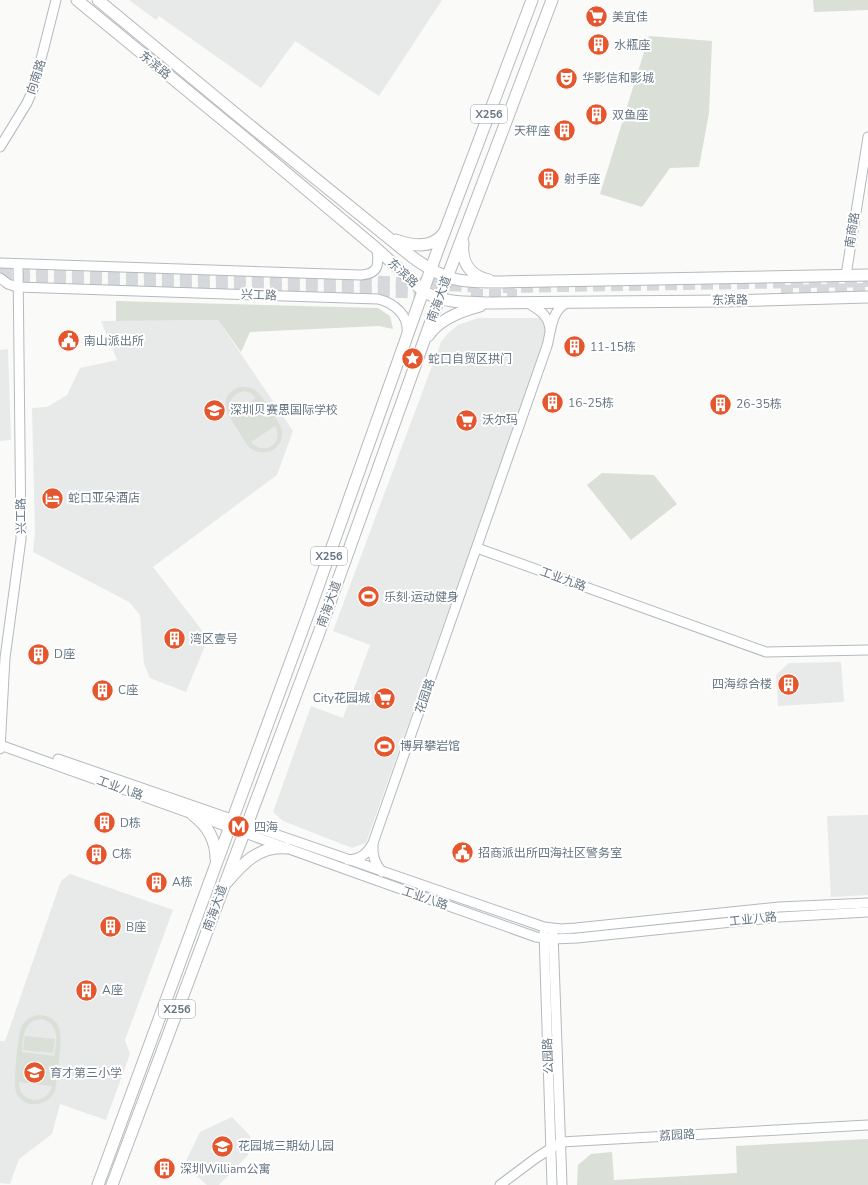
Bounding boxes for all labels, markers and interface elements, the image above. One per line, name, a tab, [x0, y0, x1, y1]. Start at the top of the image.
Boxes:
supermarket icon: 美宜佳	[583, 4, 609, 30]
place label: 美宜佳	[612, 9, 648, 25]
building icon: 水瓶座	[585, 32, 611, 58]
place label: 水瓶座	[614, 37, 650, 53]
street label: 东滨路	[136, 47, 174, 83]
street label: 向南路	[23, 57, 49, 97]
theatre icon: 华影信和影城	[554, 65, 580, 91]
place label: 华影信和影城	[582, 70, 654, 86]
building icon: 双鱼座	[584, 102, 610, 128]
road number: X256	[471, 105, 507, 123]
place label: 双鱼座	[612, 107, 648, 123]
building icon: 天秤座	[552, 118, 578, 144]
place label: 天秤座	[514, 123, 550, 139]
building icon: 射手座	[535, 166, 561, 192]
place label: 射手座	[564, 171, 600, 187]
street label: 南商路	[841, 211, 863, 249]
street label: 东滨路	[384, 255, 422, 291]
street label: 南海大道	[423, 274, 455, 324]
street label: 兴工路	[241, 286, 277, 304]
street label: 东滨路	[712, 292, 748, 308]
public building icon: 南山派出所	[56, 328, 82, 354]
place label: 南山派出所	[84, 333, 144, 349]
building icon: 11-15栋	[562, 334, 588, 360]
place label: 11-15栋	[590, 339, 636, 355]
place icon: 蛇口自贸区拱门	[399, 346, 425, 372]
place label: 蛇口自贸区拱门	[428, 351, 512, 367]
building icon: 16-25栋	[540, 390, 566, 416]
building icon: 26-35栋	[708, 391, 734, 417]
place label: 16-25栋	[568, 395, 614, 411]
place label: 26-35栋	[736, 396, 782, 412]
school or university icon: 深圳贝赛思国际学校	[202, 397, 228, 423]
place label: 深圳贝赛思国际学校	[230, 402, 338, 418]
supermarket icon: 沃尔玛	[454, 407, 480, 433]
place label: 沃尔玛	[482, 412, 518, 428]
hotel icon: 蛇口亚朵酒店	[40, 485, 66, 511]
place label: 蛇口亚朵酒店	[68, 490, 140, 506]
street label: 兴工路	[13, 498, 29, 534]
road number: X256	[311, 547, 347, 565]
street label: 工业九路	[538, 563, 588, 595]
street label: 南海大道	[313, 579, 345, 629]
sports icon: 乐刻·运动健身	[355, 584, 381, 610]
place label: 乐刻·运动健身	[384, 589, 459, 605]
building icon: 湾区壹号	[162, 626, 188, 652]
place label: 湾区壹号	[190, 631, 238, 647]
building icon: D座	[25, 641, 51, 667]
place label: D座	[54, 646, 75, 662]
building icon: 四海综合楼	[775, 671, 801, 697]
street label: 花园路	[412, 676, 438, 716]
place label: 四海综合楼	[712, 676, 772, 692]
building icon: C座	[90, 677, 116, 703]
place label: C座	[118, 682, 138, 698]
supermarket icon: City花园城	[372, 685, 398, 711]
place label: City花园城	[313, 690, 370, 706]
sports icon: 博昇攀岩馆	[372, 733, 398, 759]
place label: 博昇攀岩馆	[400, 738, 460, 754]
street label: 工业八路	[95, 772, 145, 804]
building icon: D栋	[92, 810, 118, 836]
metro station icon: 四海	[225, 814, 251, 840]
place label: D栋	[120, 815, 141, 831]
place label: 四海	[254, 819, 278, 835]
public building icon: 招商派出所四海社区警务室	[449, 840, 475, 866]
building icon: C栋	[83, 841, 109, 867]
place label: 招商派出所四海社区警务室	[478, 845, 622, 861]
place label: C栋	[112, 846, 132, 862]
building icon: A栋	[143, 869, 169, 895]
place label: A栋	[172, 874, 193, 890]
street label: 南海大道	[199, 883, 231, 933]
street label: 工业八路	[400, 883, 450, 913]
street label: 工业八路	[728, 909, 778, 929]
building icon: B座	[97, 914, 123, 940]
place label: B座	[126, 919, 146, 935]
building icon: A座	[74, 977, 100, 1003]
place label: A座	[102, 982, 123, 998]
road number: X256	[159, 1000, 195, 1018]
street label: 公园路	[539, 1038, 557, 1074]
school or university icon: 育才第三小学	[21, 1060, 47, 1086]
place label: 育才第三小学	[50, 1065, 122, 1081]
street label: 荔园路	[659, 1126, 695, 1144]
school or university icon: 花园城三期幼儿园	[209, 1133, 235, 1159]
place label: 花园城三期幼儿园	[238, 1138, 334, 1154]
building icon: 深圳William公寓	[151, 1156, 177, 1182]
place label: 深圳William公寓	[180, 1161, 271, 1177]

